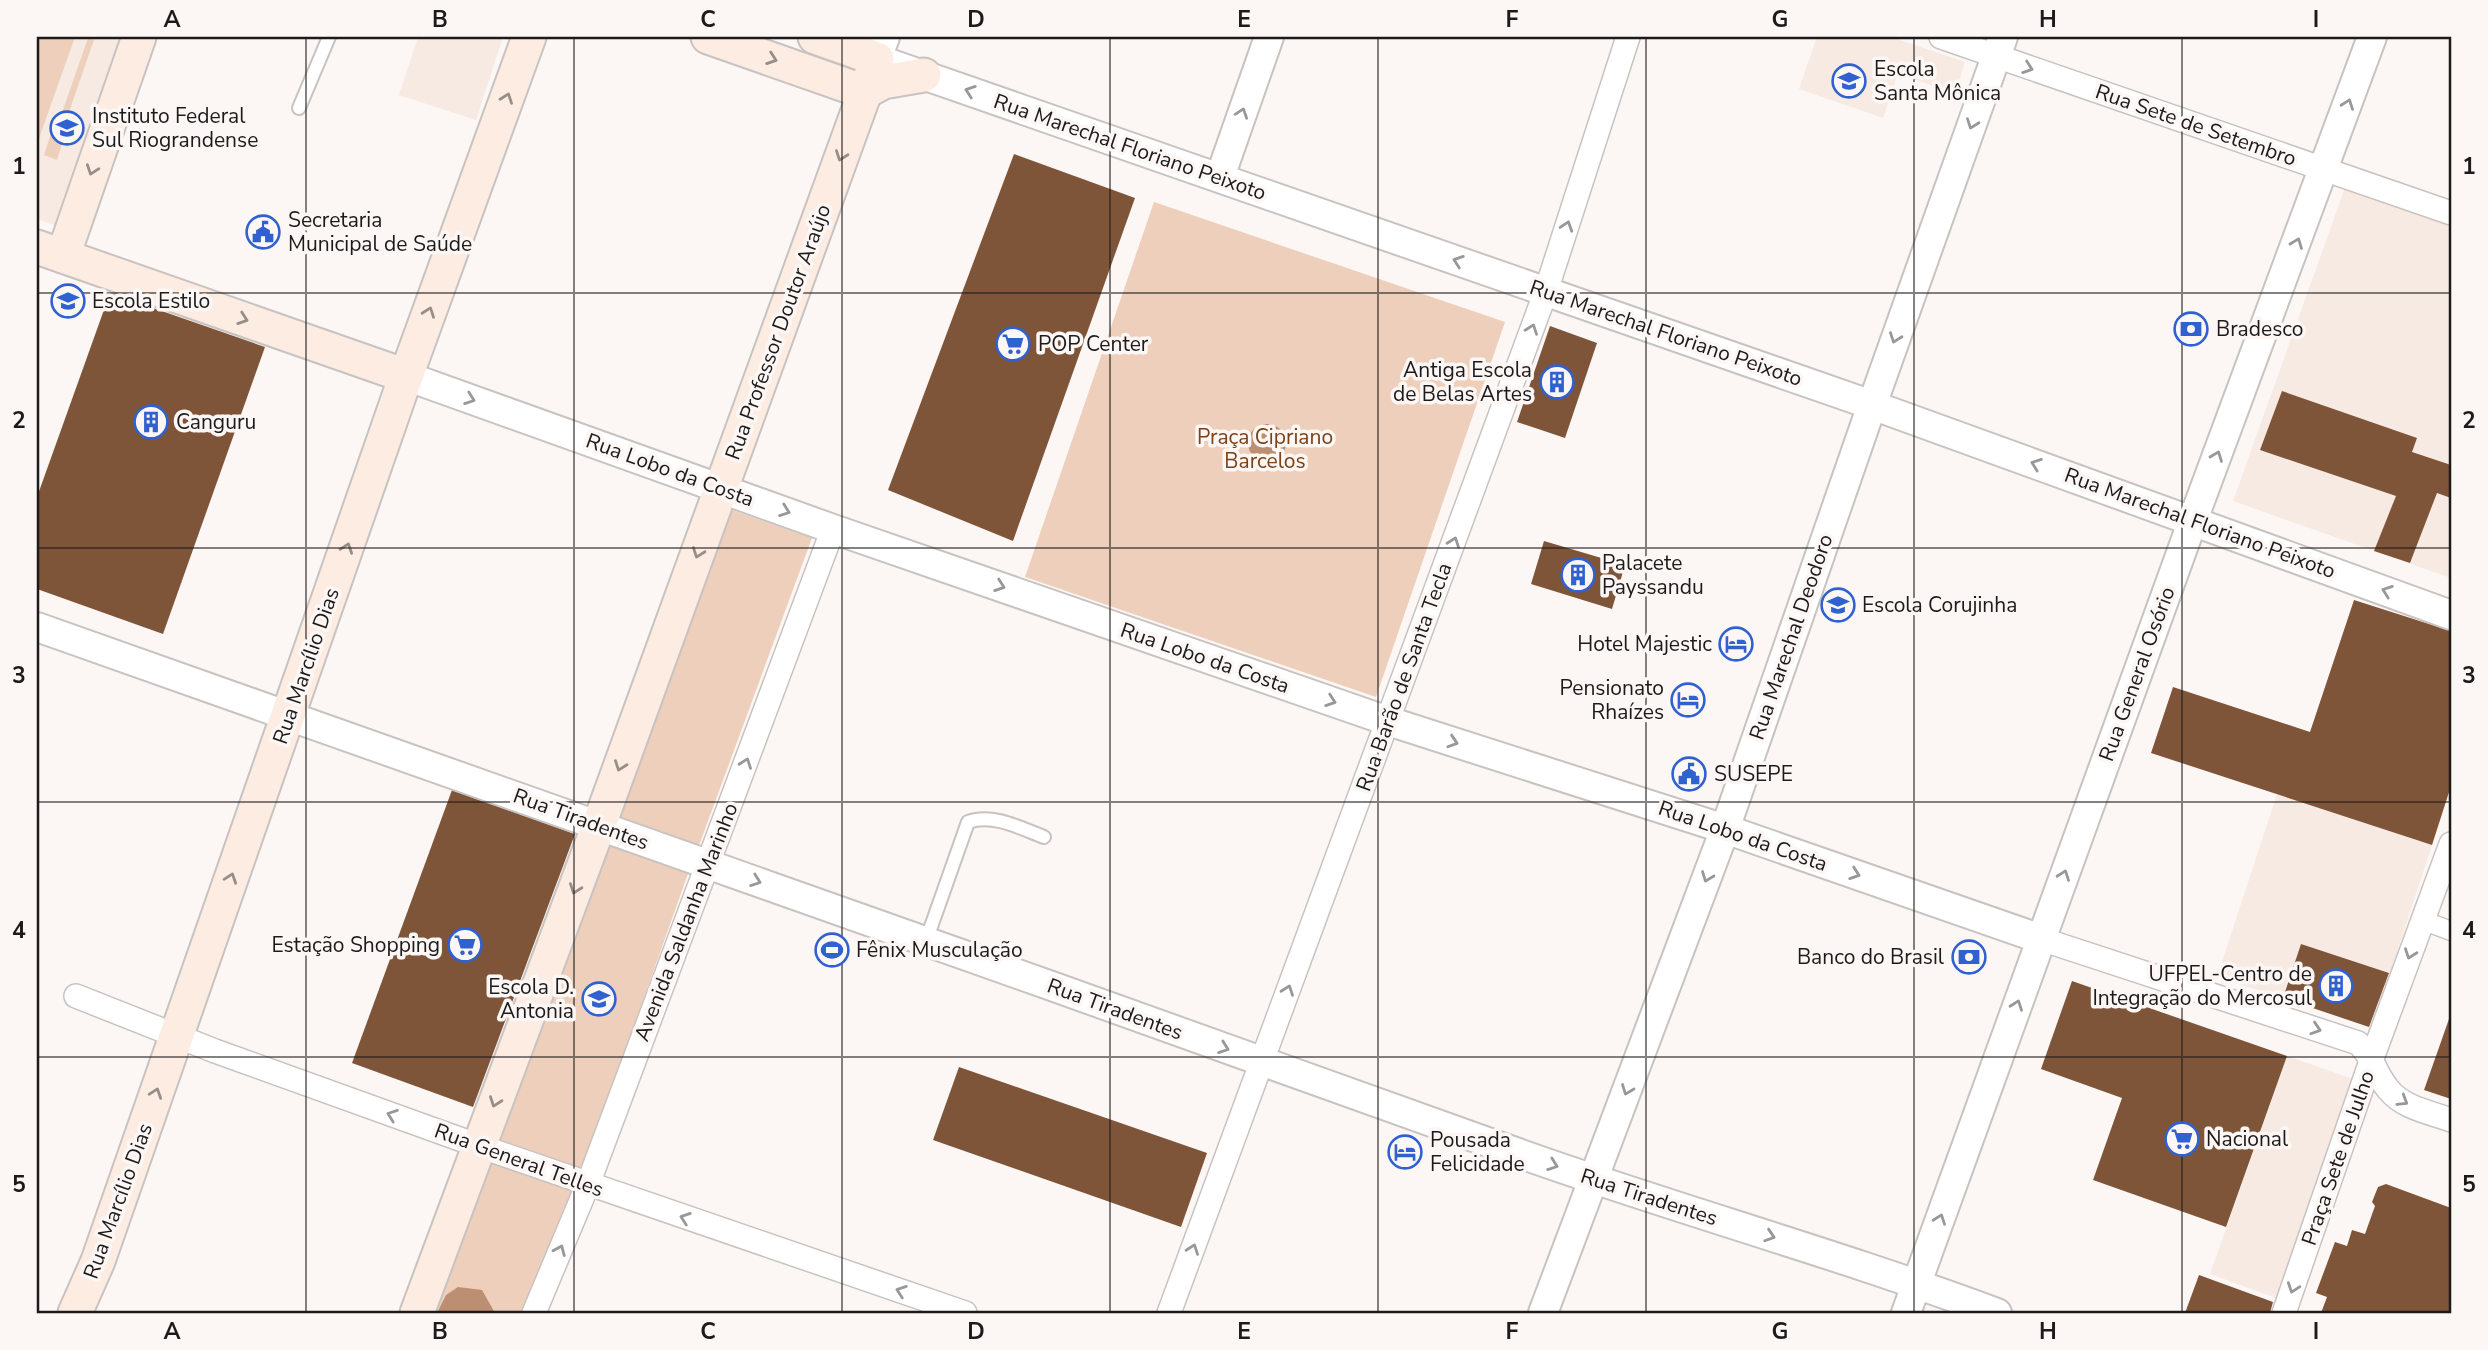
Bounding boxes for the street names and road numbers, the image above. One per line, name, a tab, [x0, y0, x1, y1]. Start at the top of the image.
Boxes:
street label: Rua Sete de Setembro	[2092, 77, 2300, 173]
street label: Rua Marechal Floriano Peixoto	[990, 87, 1270, 207]
street label: Rua Professor Doutor Araújo	[719, 200, 837, 464]
street label: Rua Marechal Floriano Peixoto	[1526, 273, 1806, 393]
street label: Rua Lobo da Costa	[582, 427, 758, 513]
street label: Rua Marechal Floriano Peixoto	[2061, 461, 2339, 585]
street label: Rua Marechal Deodoro	[1743, 530, 1839, 744]
street label: Rua Barão de Santa Tecla	[1350, 559, 1458, 795]
street label: Rua General Osório	[2092, 583, 2182, 765]
street label: Rua Marcílio Dias	[266, 584, 346, 748]
street label: Rua Lobo da Costa	[1117, 616, 1293, 700]
street label: Rua Tiradentes	[509, 782, 653, 856]
street label: Rua Lobo da Costa	[1655, 794, 1831, 878]
street label: Avenida Saldanha Marinho	[628, 799, 744, 1045]
street label: Rua Tiradentes	[1043, 972, 1187, 1046]
street label: Praça Sete de Julho	[2295, 1067, 2381, 1249]
street label: Rua General Telles	[431, 1116, 607, 1204]
street label: Rua Marcílio Dias	[77, 1119, 159, 1283]
street label: Rua Tiradentes	[1577, 1162, 1721, 1232]

